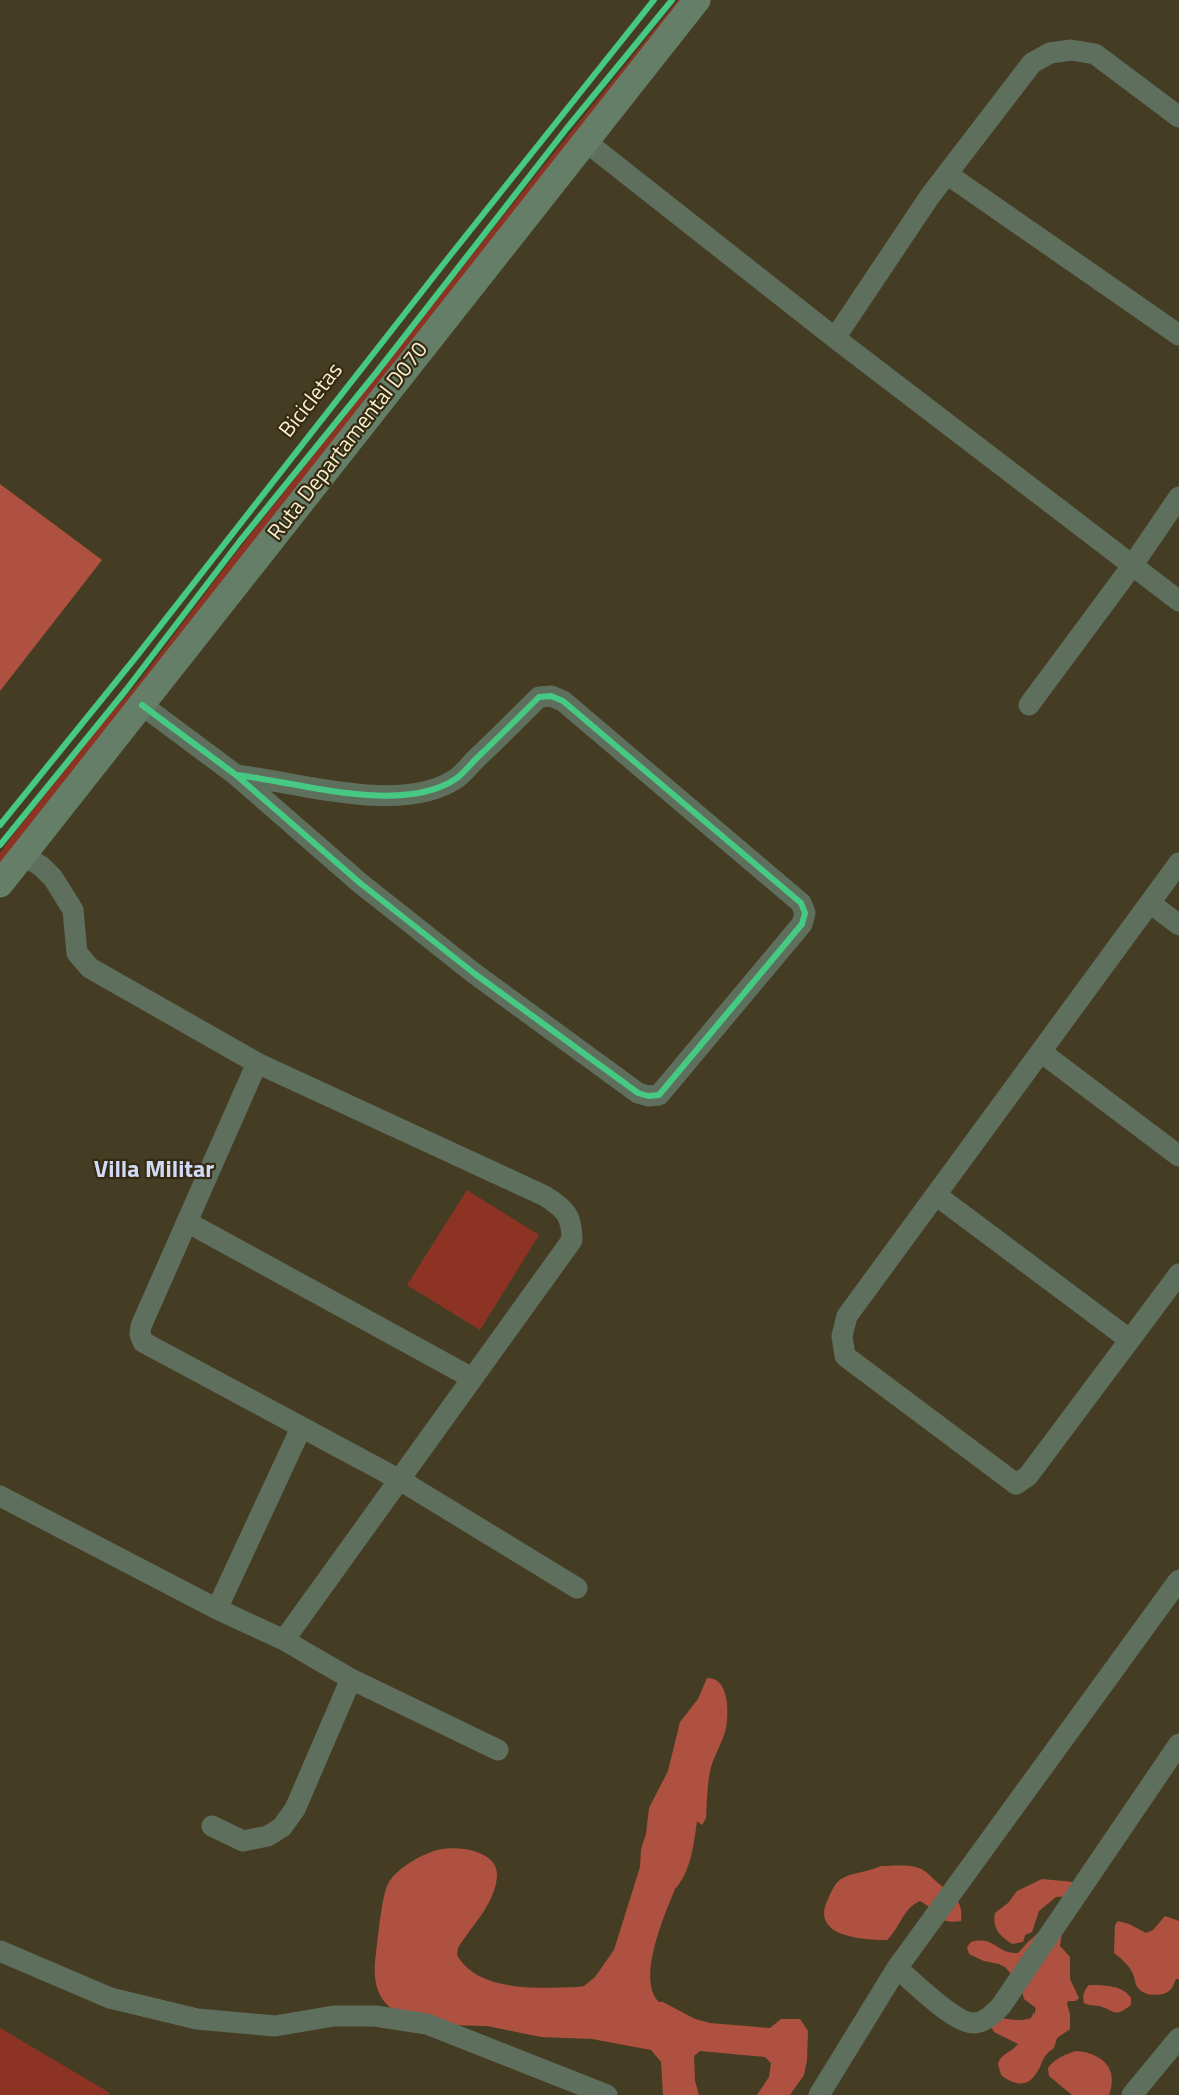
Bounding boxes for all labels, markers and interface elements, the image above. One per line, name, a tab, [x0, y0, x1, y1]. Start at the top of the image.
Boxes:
street label: Ruta Departamental D070	[263, 338, 435, 546]
street label: Bicicletas	[275, 358, 349, 444]
district label: Villa Militar	[94, 1157, 214, 1185]

